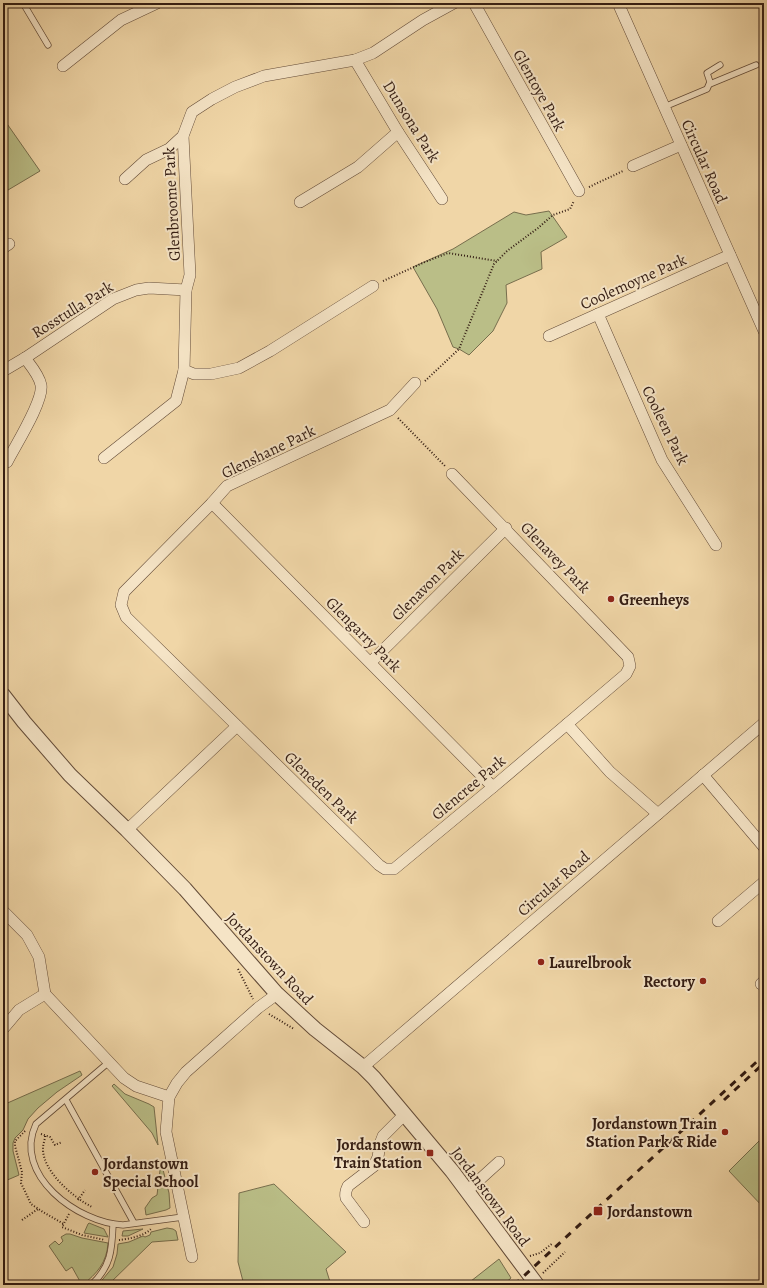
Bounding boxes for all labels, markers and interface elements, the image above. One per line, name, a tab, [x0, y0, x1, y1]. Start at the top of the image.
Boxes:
street label: Glentoye Park	[508, 46, 571, 135]
street label: Dunsona Park	[377, 76, 445, 167]
street label: Circular Road	[676, 116, 733, 207]
street label: Glenbroome Park	[158, 146, 186, 261]
street label: Coolemoyne Park	[577, 249, 690, 315]
street label: Rosstulla Park	[27, 276, 118, 344]
street label: Cooleen Park	[636, 382, 694, 469]
street label: Glenshane Park	[218, 420, 319, 484]
street label: Glenavey Park	[515, 517, 595, 598]
street label: Glenavon Park	[387, 544, 469, 626]
place label: Greenheys	[619, 589, 689, 611]
street label: Glengarry Park	[321, 592, 406, 677]
marker: Greenheys	[606, 594, 616, 604]
street label: Gleneden Park	[279, 747, 363, 829]
street label: Glencree Park	[427, 750, 510, 825]
street label: Circular Road	[513, 846, 595, 921]
street label: Jordanstown Road	[221, 908, 318, 1010]
place label: Laurelbrook	[549, 952, 632, 974]
marker: Laurelbrook	[536, 957, 546, 967]
place label: Rectory	[643, 971, 696, 993]
marker: Rectory	[698, 976, 708, 986]
place label: Jordanstown Train Station Park & Ride	[586, 1113, 717, 1153]
marker: Jordanstown Train Station Park & Ride	[720, 1127, 730, 1137]
place label: Jordanstown Train Station	[334, 1134, 422, 1174]
street label: Jordanstown Road	[446, 1142, 535, 1251]
marker: Jordanstown Train Station	[425, 1148, 435, 1158]
place label: Jordanstown Special School	[103, 1153, 199, 1193]
marker: Jordanstown Special School	[90, 1167, 100, 1177]
place label: Jordanstown	[607, 1201, 692, 1223]
marker: Jordanstown	[592, 1205, 604, 1217]

